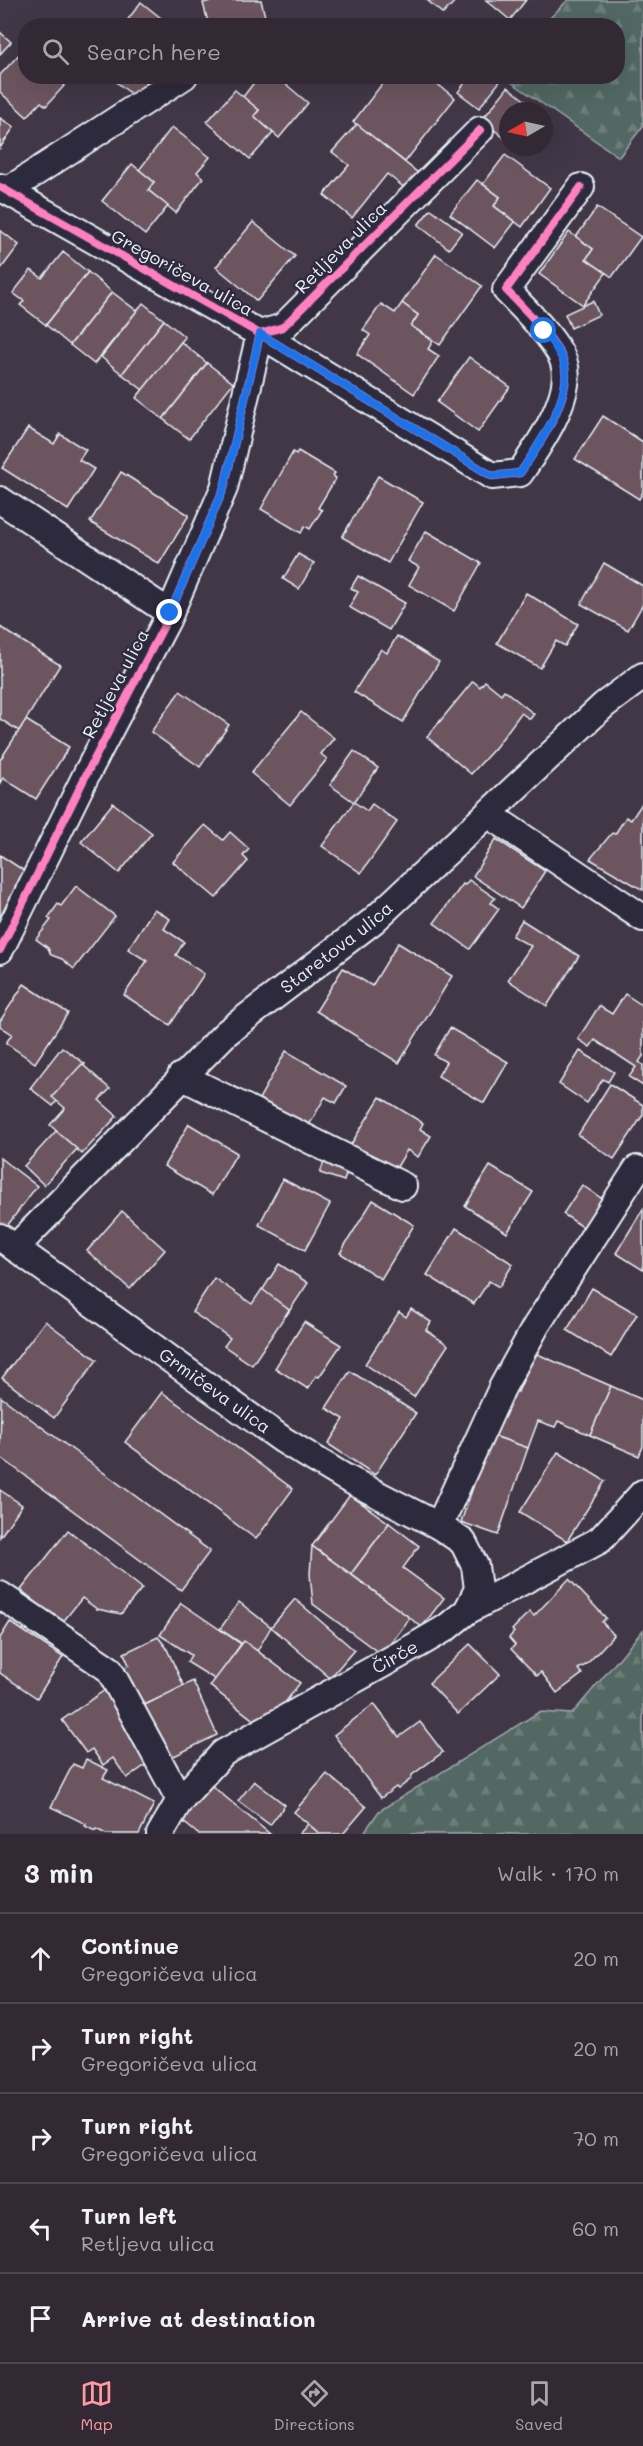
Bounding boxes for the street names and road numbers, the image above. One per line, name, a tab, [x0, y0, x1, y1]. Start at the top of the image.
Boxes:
street label: Retljeva ulica	[289, 196, 391, 298]
street label: Gregoričeva ulica	[107, 223, 258, 321]
street label: Retljeva ulica	[76, 625, 154, 742]
street label: Staretova ulica	[275, 896, 397, 998]
street label: Grmičeva ulica	[154, 1342, 276, 1438]
street label: Čirče	[367, 1634, 422, 1679]

